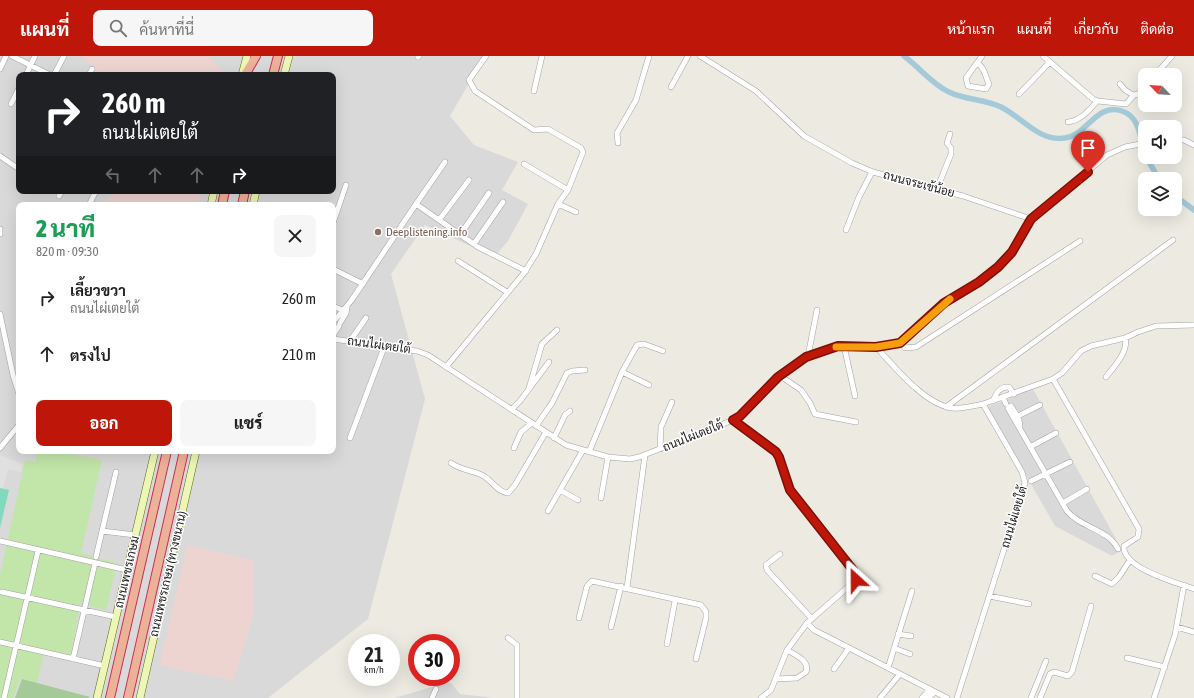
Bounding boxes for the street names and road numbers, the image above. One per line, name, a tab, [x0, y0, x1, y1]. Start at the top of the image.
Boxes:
street label: ถนนจระเข้น้อย	[882, 168, 956, 200]
street label: ถนนไผ่เตยใต้	[346, 333, 413, 357]
street label: ถนนไผ่เตยใต้	[660, 416, 726, 454]
street label: ถนนไผ่เตยใต้	[997, 483, 1030, 550]
street label: ถนนเพชรเกษม (ทางขนาน)	[147, 510, 189, 638]
street label: ถนนเพชรเกษม	[112, 534, 142, 610]

